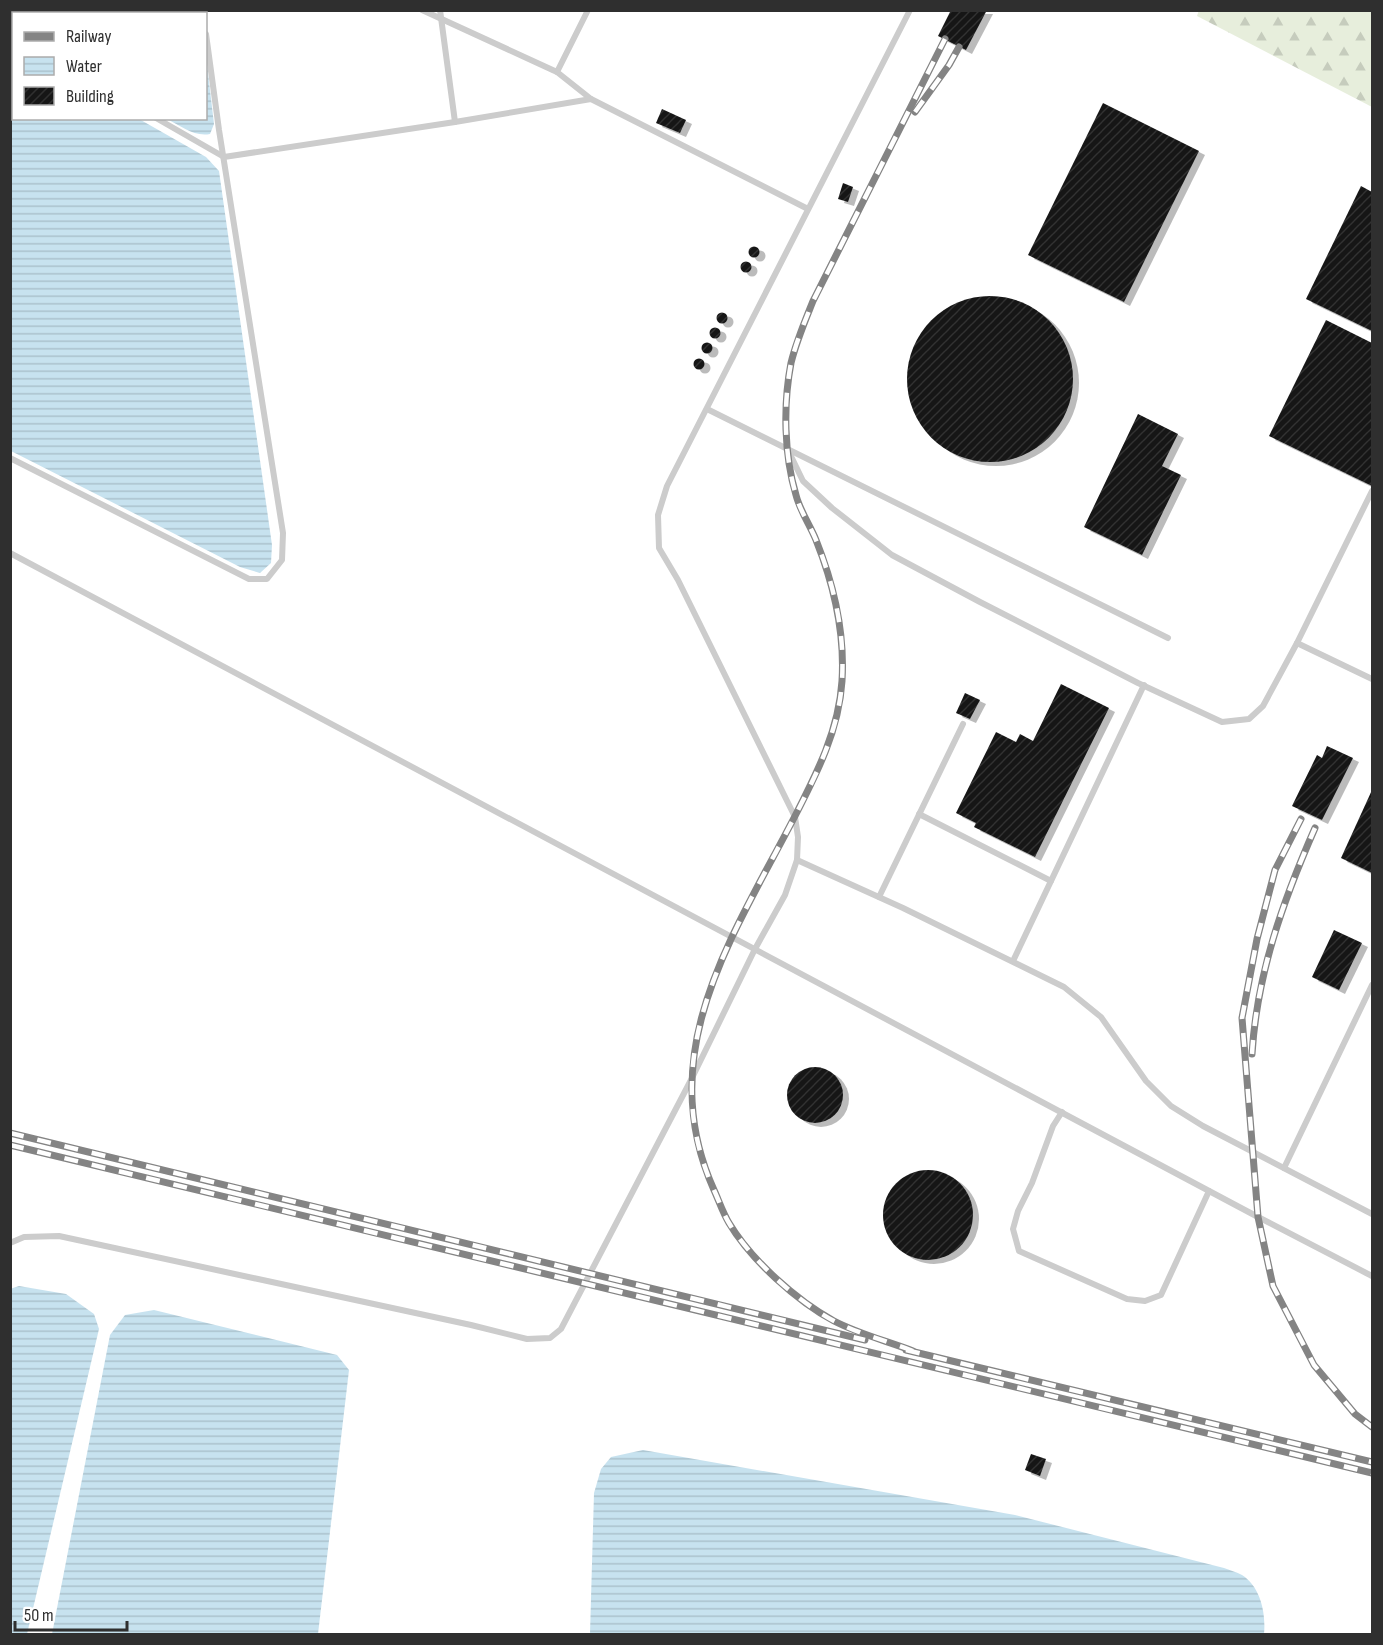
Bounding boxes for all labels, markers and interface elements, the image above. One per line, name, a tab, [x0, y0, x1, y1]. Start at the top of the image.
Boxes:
legend	[12, 12, 207, 120]
text: Railway	[66, 26, 111, 47]
text: Water	[66, 56, 102, 77]
text: Building	[66, 86, 114, 107]
scale bar	[15, 1594, 128, 1632]
text: 50 m	[24, 1605, 54, 1626]

